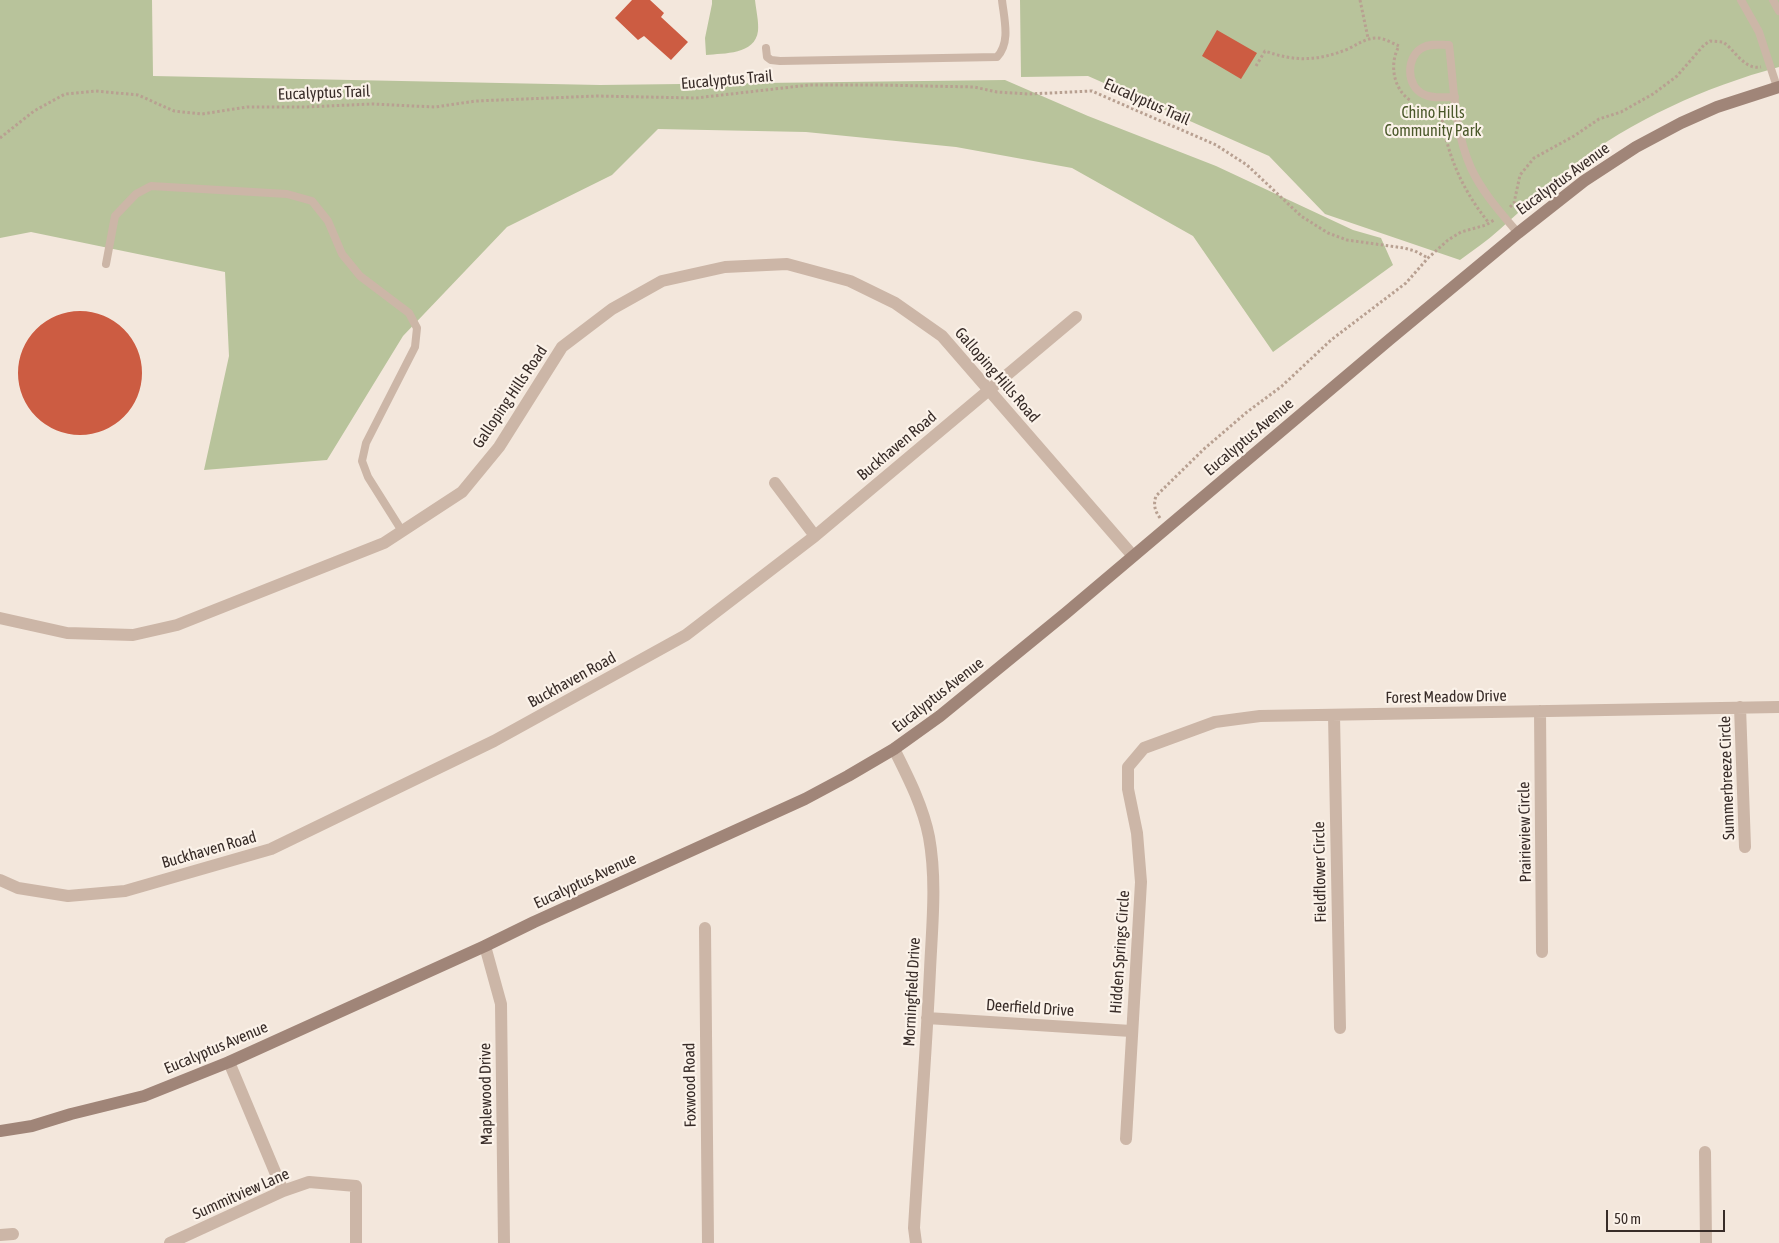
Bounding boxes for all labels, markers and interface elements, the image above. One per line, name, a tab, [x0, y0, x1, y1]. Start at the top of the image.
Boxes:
street label: Eucalyptus Trail	[680, 66, 774, 94]
street label: Eucalyptus Trail	[1101, 74, 1193, 130]
street label: Eucalyptus Trail	[278, 82, 370, 104]
park label: Chino Hills Community Park	[1384, 103, 1482, 141]
street label: Eucalyptus Avenue	[1513, 139, 1613, 219]
street label: Galloping Hills Road	[950, 324, 1044, 426]
street label: Galloping Hills Road	[469, 342, 551, 452]
street label: Eucalyptus Avenue	[1200, 394, 1298, 480]
street label: Buckhaven Road	[853, 407, 941, 485]
street label: Buckhaven Road	[525, 648, 619, 712]
street label: Eucalyptus Avenue	[889, 653, 987, 737]
street label: Forest Meadow Drive	[1385, 686, 1507, 708]
street label: Summerbreeze Circle	[1715, 716, 1739, 840]
street label: Prairieview Circle	[1515, 781, 1535, 883]
street label: Fieldflower Circle	[1310, 821, 1330, 923]
street label: Buckhaven Road	[159, 827, 259, 873]
street label: Eucalyptus Avenue	[531, 849, 639, 913]
street label: Hidden Springs Circle	[1106, 890, 1134, 1014]
street label: Morningfield Drive	[900, 937, 924, 1047]
street label: Deerfield Drive	[985, 995, 1075, 1021]
street label: Eucalyptus Avenue	[161, 1018, 271, 1078]
street label: Foxwood Road	[680, 1042, 700, 1128]
street label: Maplewood Drive	[476, 1043, 496, 1145]
street label: Summitview Lane	[190, 1164, 292, 1224]
scale bar	[1609, 1200, 1728, 1232]
text: 50 m	[1614, 1210, 1641, 1227]

